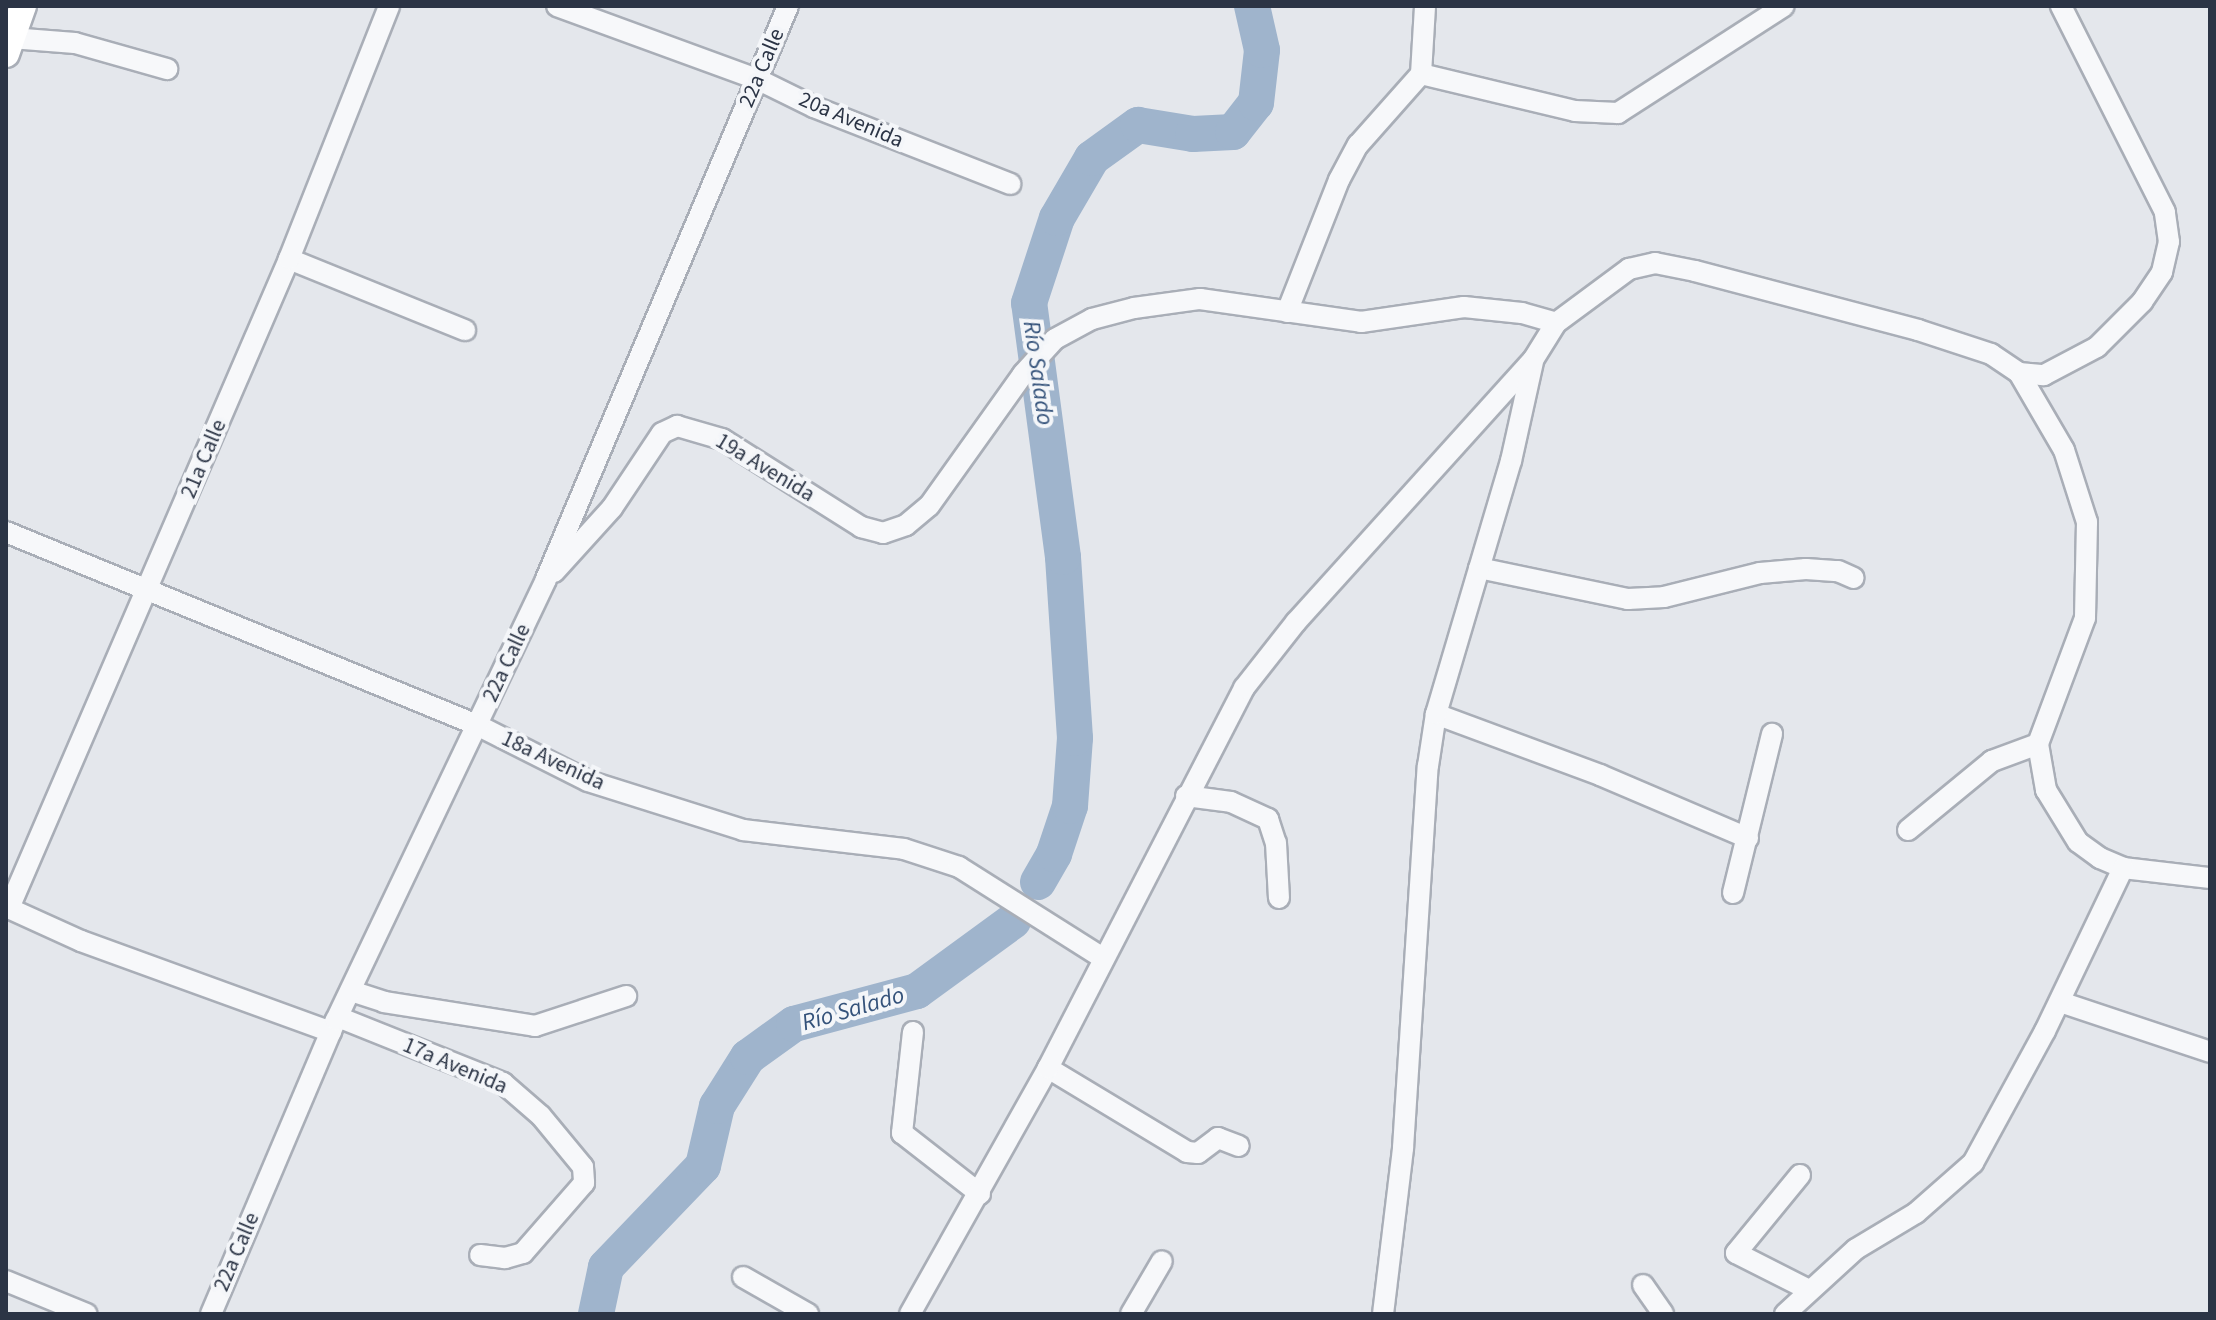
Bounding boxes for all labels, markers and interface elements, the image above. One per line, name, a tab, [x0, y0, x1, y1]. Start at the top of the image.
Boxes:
street label: 22a Calle	[734, 25, 790, 111]
street label: 20a Avenida	[795, 86, 907, 154]
water label: Río Salado	[1016, 319, 1060, 427]
street label: 21a Calle	[176, 416, 232, 502]
street label: 19a Avenida	[711, 428, 819, 508]
street label: 22a Calle	[477, 620, 537, 706]
street label: 18a Avenida	[497, 726, 609, 796]
water label: Río Salado	[798, 981, 908, 1037]
street label: 17a Avenida	[399, 1032, 511, 1100]
street label: 22a Calle	[209, 1209, 265, 1295]

